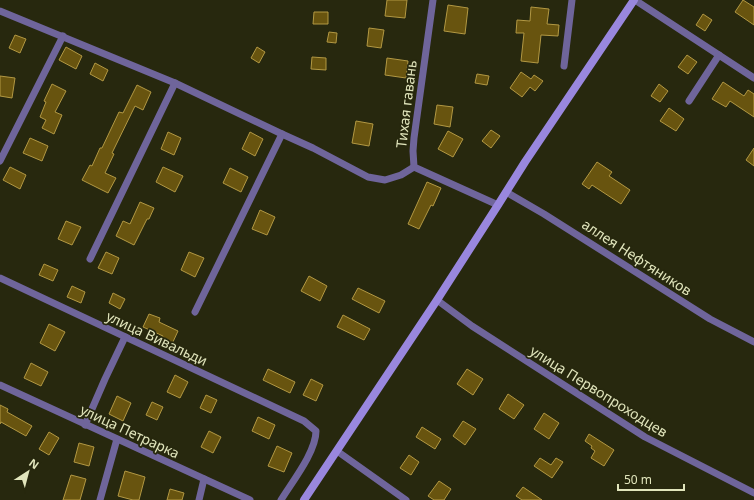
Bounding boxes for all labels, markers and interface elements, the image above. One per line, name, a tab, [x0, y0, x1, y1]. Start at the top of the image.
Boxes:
street label: Тихая гавань	[391, 59, 421, 149]
street label: аллея Нефтяников	[579, 214, 696, 300]
street label: улица Вивальди	[103, 306, 211, 370]
street label: улица Первопроходцев	[527, 341, 671, 441]
street label: улица Петрарка	[77, 400, 183, 462]
north arrow	[8, 452, 48, 492]
text: N	[26, 455, 42, 472]
scale bar	[618, 466, 684, 492]
text: 50 m	[624, 471, 652, 488]

